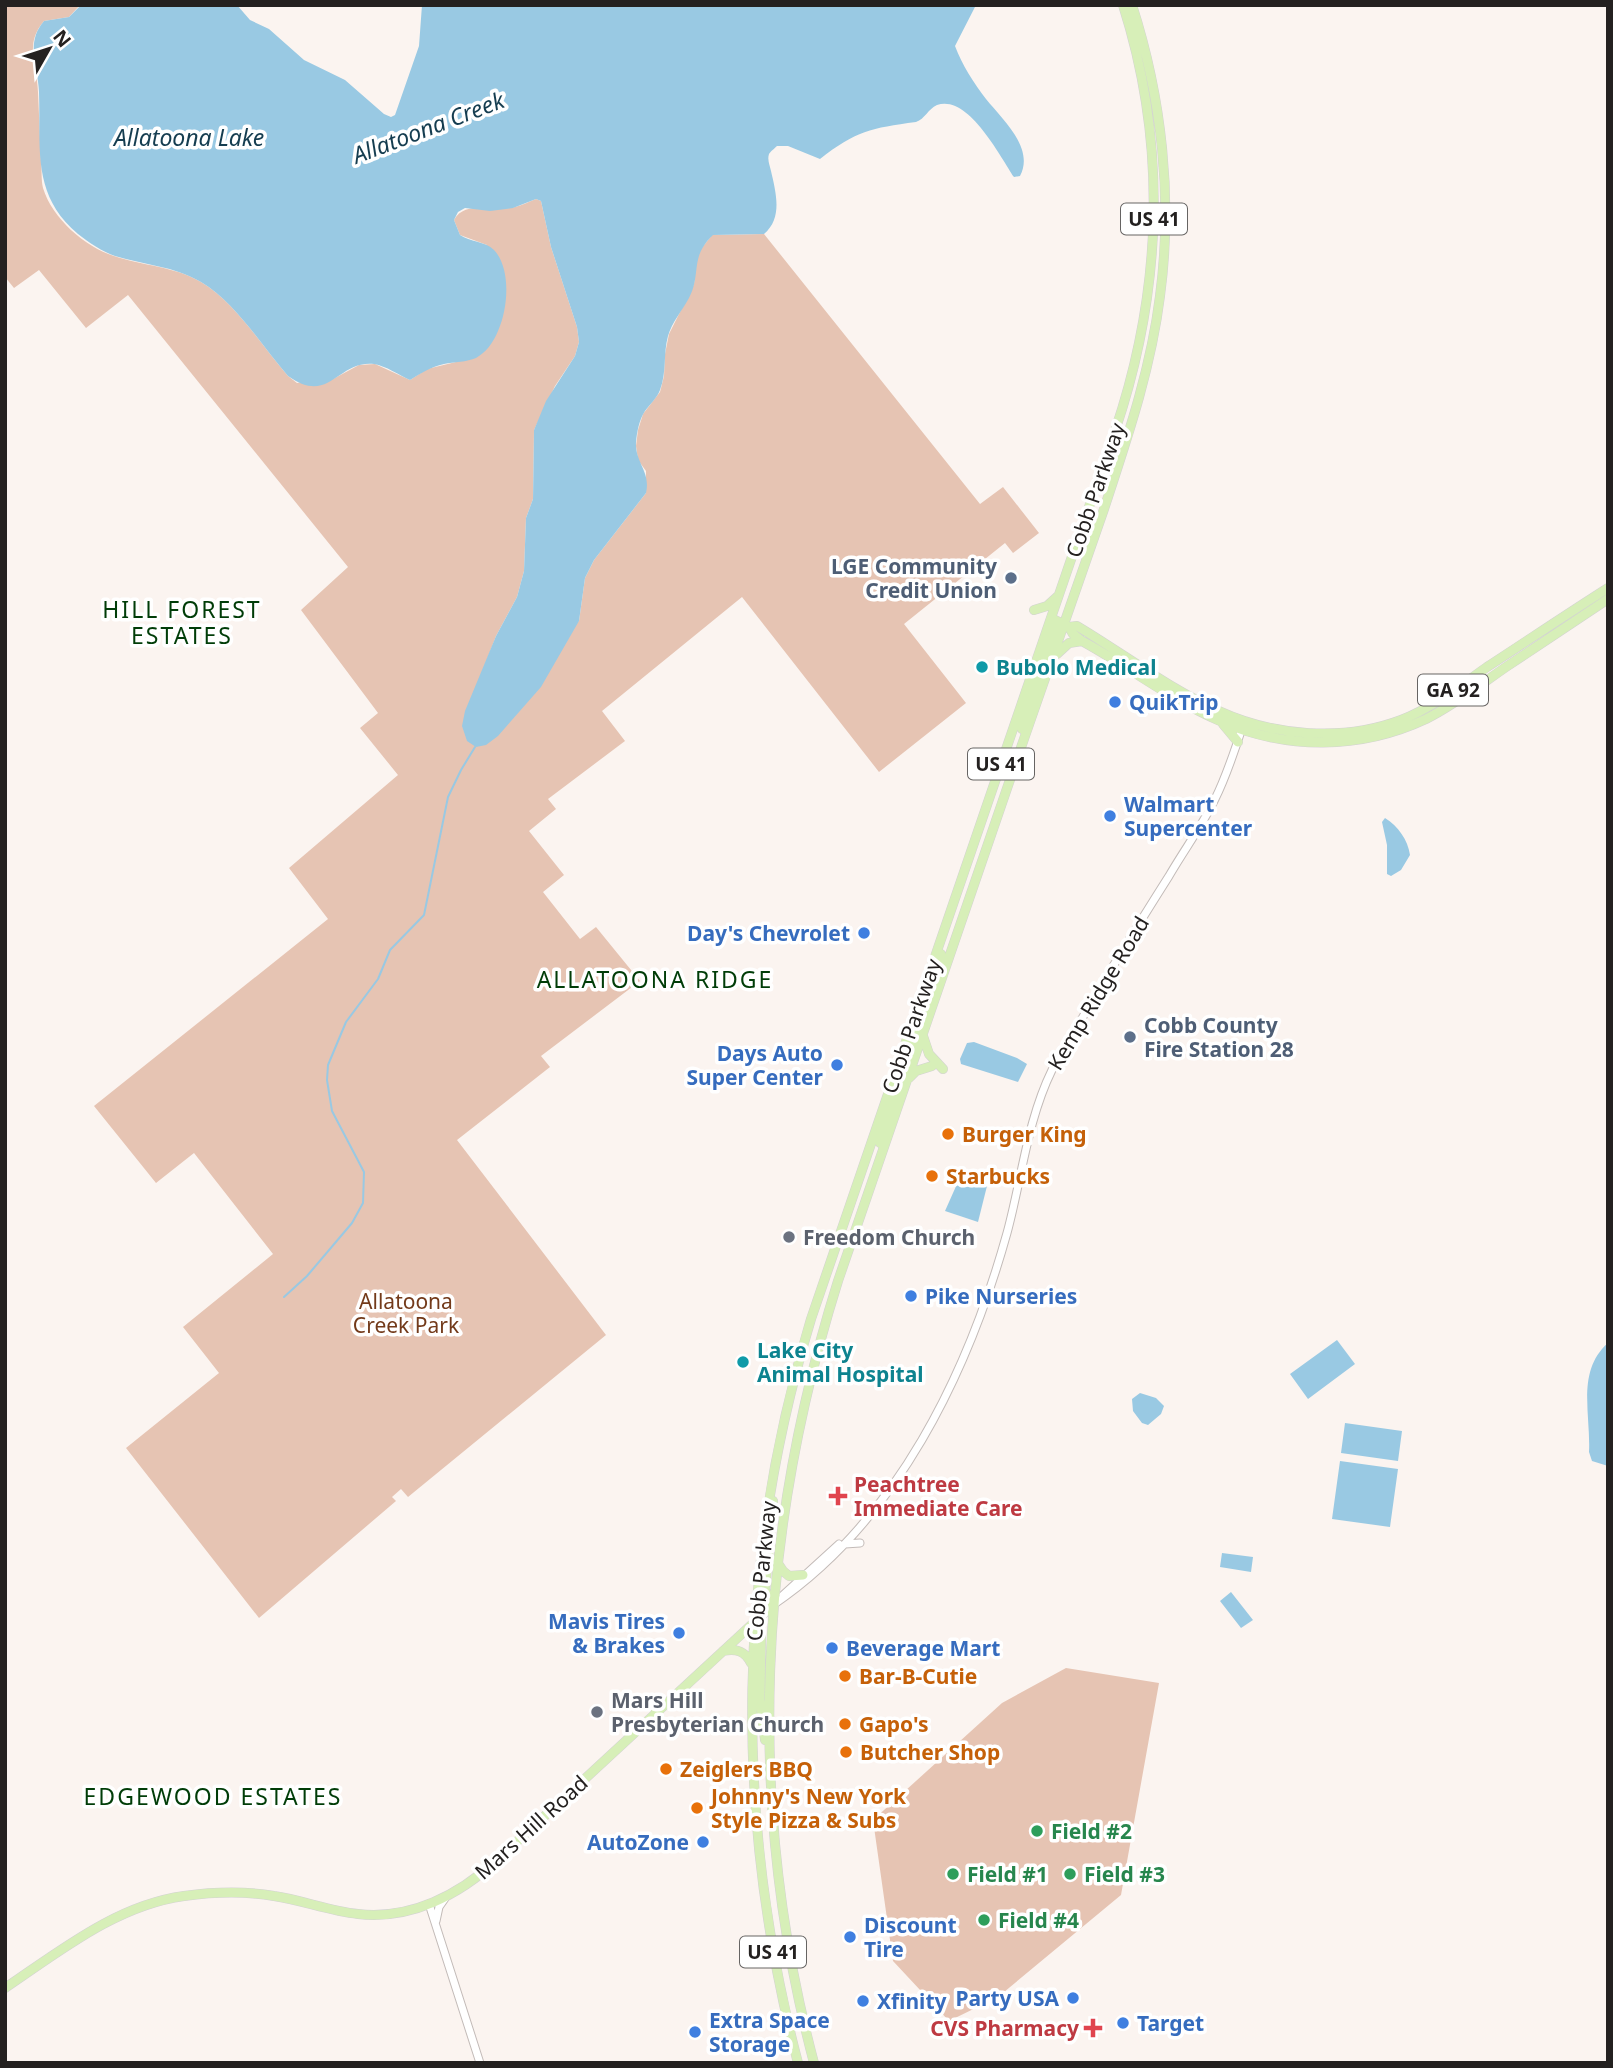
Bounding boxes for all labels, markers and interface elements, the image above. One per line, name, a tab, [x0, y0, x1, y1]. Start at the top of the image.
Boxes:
north arrow	[14, 14, 84, 84]
text: N	[47, 24, 77, 52]
water label: Allatoona Creek	[346, 83, 510, 171]
water label: Allatoona Lake	[112, 121, 264, 153]
road number: US 41	[1121, 204, 1187, 234]
street label: Cobb Parkway	[1059, 419, 1131, 561]
place label: LGE Community Credit Union	[831, 552, 997, 604]
marker: LGE Community Credit Union	[1003, 570, 1019, 586]
district label: HILL FOREST ESTATES	[102, 593, 262, 651]
place label: Bubolo Medical	[996, 653, 1156, 681]
marker: Bubolo Medical	[974, 659, 990, 675]
road number: GA 92	[1418, 674, 1488, 706]
place label: QuikTrip	[1129, 688, 1219, 716]
marker: QuikTrip	[1107, 694, 1123, 710]
road number: US 41	[968, 748, 1034, 779]
place label: Walmart Supercenter	[1124, 790, 1253, 842]
marker: Walmart Supercenter	[1102, 808, 1118, 824]
street label: Kemp Ridge Road	[1041, 911, 1155, 1075]
place label: Day's Chevrolet	[687, 919, 850, 947]
marker: Day's Chevrolet	[856, 925, 872, 941]
street label: Cobb Parkway	[875, 955, 947, 1097]
district label: ALLATOONA RIDGE	[537, 963, 773, 995]
place label: Cobb County Fire Station 28	[1144, 1011, 1294, 1063]
marker: Cobb County Fire Station 28	[1122, 1029, 1138, 1045]
place label: Days Auto Super Center	[686, 1039, 824, 1091]
marker: Days Auto Super Center	[829, 1057, 845, 1073]
place label: Burger King	[962, 1120, 1087, 1148]
marker: Burger King	[940, 1126, 956, 1142]
place label: Starbucks	[946, 1162, 1050, 1190]
marker: Starbucks	[924, 1168, 940, 1184]
place label: Freedom Church	[803, 1223, 975, 1251]
marker: Freedom Church	[781, 1229, 797, 1245]
place label: Pike Nurseries	[925, 1282, 1077, 1310]
park label: Allatoona Creek Park	[353, 1287, 460, 1339]
marker: Pike Nurseries	[903, 1288, 919, 1304]
place label: Lake City Animal Hospital	[757, 1336, 923, 1388]
marker: Lake City Animal Hospital	[735, 1354, 751, 1370]
place label: Peachtree Immediate Care	[854, 1470, 1022, 1522]
marker: Peachtree Immediate Care	[828, 1486, 848, 1506]
street label: Cobb Parkway	[740, 1499, 782, 1642]
place label: Mavis Tires & Brakes	[548, 1607, 665, 1659]
marker: Mavis Tires & Brakes	[671, 1625, 687, 1641]
place label: Beverage Mart	[846, 1634, 1000, 1662]
marker: Beverage Mart	[824, 1640, 840, 1656]
place label: Bar-B-Cutie	[859, 1662, 977, 1690]
marker: Bar-B-Cutie	[837, 1668, 853, 1684]
place label: Mars Hill Presbyterian Church	[611, 1686, 824, 1738]
marker: Mars Hill Presbyterian Church	[589, 1704, 605, 1720]
place label: Gapo's	[859, 1710, 928, 1738]
marker: Gapo's	[837, 1716, 853, 1732]
place label: Butcher Shop	[860, 1738, 1000, 1766]
marker: Butcher Shop	[838, 1744, 854, 1760]
place label: Zeiglers BBQ	[680, 1755, 813, 1783]
marker: Zeiglers BBQ	[658, 1761, 674, 1777]
street label: Mars Hill Road	[469, 1769, 593, 1885]
district label: EDGEWOOD ESTATES	[84, 1780, 342, 1812]
place label: Johnny's New York Style Pizza & Subs	[709, 1782, 907, 1834]
marker: Johnny's New York Style Pizza & Subs	[689, 1800, 705, 1816]
place label: Field #2	[1051, 1817, 1132, 1845]
marker: Field #2	[1029, 1823, 1045, 1839]
place label: AutoZone	[587, 1828, 689, 1856]
marker: AutoZone	[695, 1834, 711, 1850]
place label: Field #1	[967, 1860, 1048, 1888]
place label: Field #3	[1084, 1860, 1165, 1888]
marker: Field #1	[945, 1866, 961, 1882]
marker: Field #3	[1062, 1866, 1078, 1882]
place label: Field #4	[998, 1906, 1079, 1934]
place label: Discount Tire	[864, 1911, 957, 1963]
marker: Field #4	[976, 1912, 992, 1928]
marker: Discount Tire	[842, 1929, 858, 1945]
road number: US 41	[740, 1936, 806, 1968]
place label: Party USA	[955, 1984, 1059, 2012]
place label: Xfinity	[877, 1987, 947, 2015]
marker: Party USA	[1065, 1990, 1081, 2006]
marker: Xfinity	[855, 1993, 871, 2009]
place label: Extra Space Storage	[709, 2006, 830, 2058]
place label: Target	[1137, 2009, 1204, 2037]
place label: CVS Pharmacy	[930, 2014, 1079, 2042]
marker: Target	[1115, 2015, 1131, 2031]
marker: CVS Pharmacy	[1085, 2020, 1101, 2036]
marker: Extra Space Storage	[687, 2024, 703, 2040]

